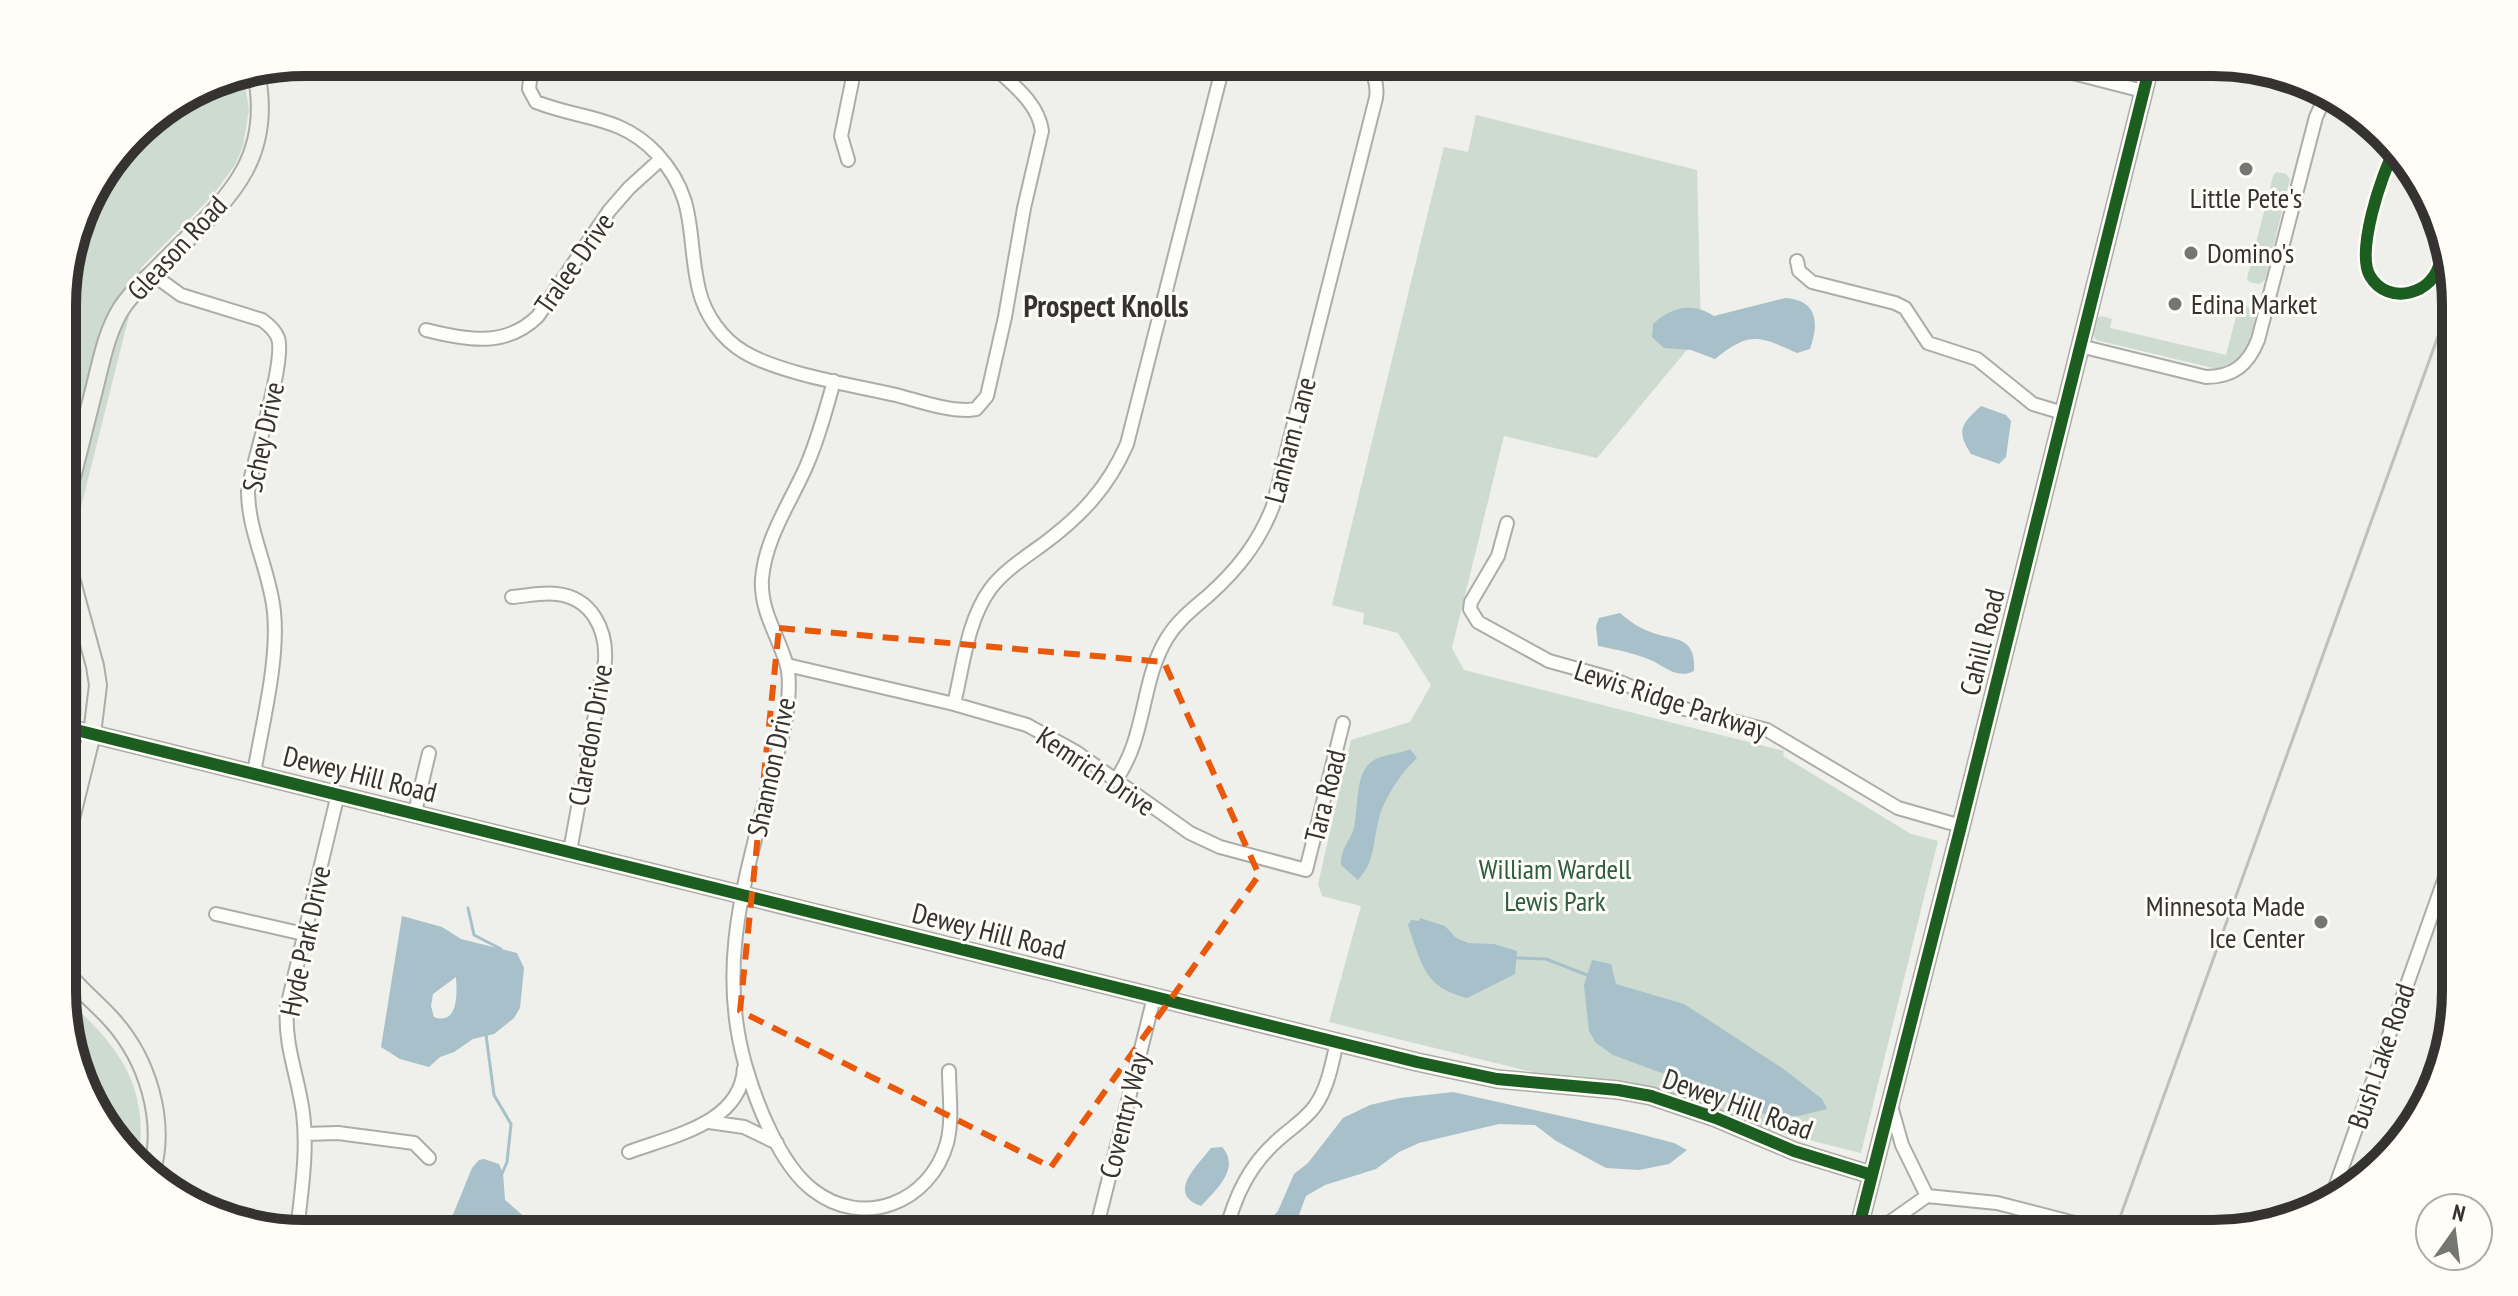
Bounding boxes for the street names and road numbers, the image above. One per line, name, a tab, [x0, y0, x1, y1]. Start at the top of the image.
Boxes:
street label: Gleason Road	[119, 187, 235, 308]
street label: Tralee Drive	[525, 205, 622, 321]
street label: Lanham Lane	[1255, 373, 1324, 507]
street label: Schey Drive	[233, 378, 292, 495]
street label: Cahill Road	[1950, 585, 2013, 699]
street label: Lewis Ridge Parkway	[1570, 651, 1773, 748]
street label: Claredon Drive	[559, 661, 620, 809]
street label: Shannon Drive	[738, 694, 803, 840]
street label: Kemrich Drive	[1030, 717, 1163, 824]
street label: Dewey Hill Road	[280, 737, 441, 810]
street label: Tara Road	[1295, 746, 1354, 846]
street label: Hyde Park Drive	[271, 862, 339, 1020]
street label: Dewey Hill Road	[909, 894, 1070, 967]
street label: Bush Lake Road	[2338, 978, 2423, 1133]
street label: Coventry Way	[1090, 1047, 1157, 1182]
street label: Dewey Hill Road	[1658, 1059, 1818, 1148]

